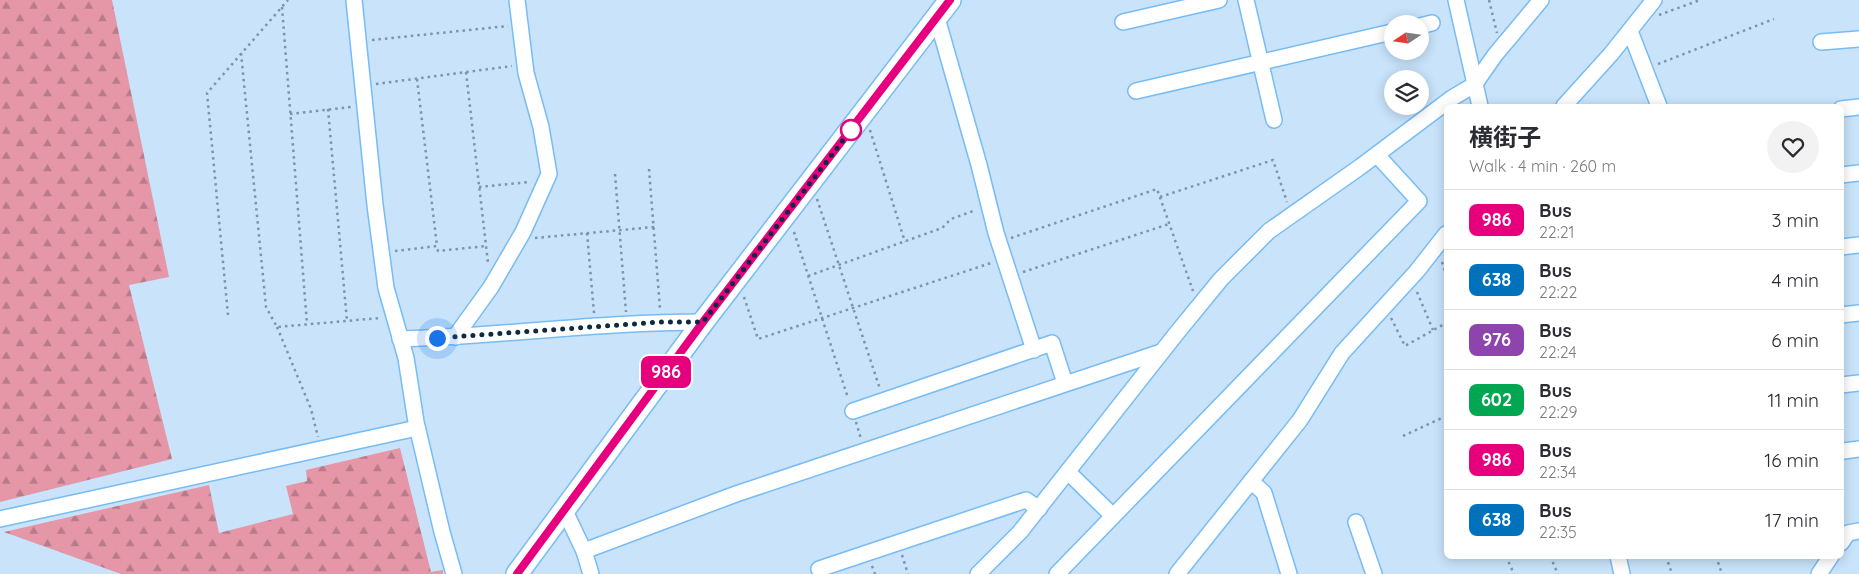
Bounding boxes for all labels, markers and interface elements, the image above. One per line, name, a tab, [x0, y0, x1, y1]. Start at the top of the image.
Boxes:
north arrow	[1384, 15, 1429, 60]
map controls	[1384, 15, 1429, 115]
button: layers	[1384, 70, 1429, 115]
unlabelled marker	[840, 119, 862, 141]
button: heart	[1767, 121, 1819, 173]
text: 横街子	[1469, 122, 1541, 152]
text: Walk · 4 min · 260 m	[1469, 156, 1616, 176]
text: Bus	[1539, 198, 1572, 222]
text: 986	[1481, 208, 1512, 231]
text: 3 min	[1771, 208, 1819, 232]
text: 22:21	[1539, 222, 1575, 242]
text: Bus	[1539, 258, 1572, 282]
text: 638	[1482, 268, 1511, 291]
text: 4 min	[1771, 268, 1819, 292]
text: 22:22	[1539, 282, 1577, 302]
text: Bus	[1539, 318, 1572, 342]
your location	[425, 326, 450, 351]
text: 976	[1482, 328, 1511, 351]
text: 6 min	[1771, 328, 1819, 352]
text: 22:24	[1539, 342, 1577, 362]
line badge: 986	[637, 356, 695, 388]
text: 986	[651, 360, 681, 383]
text: Bus	[1539, 378, 1572, 402]
text: 602	[1481, 388, 1512, 411]
text: 11 min	[1767, 388, 1819, 412]
text: 22:29	[1539, 402, 1578, 422]
text: Bus	[1539, 438, 1572, 462]
text: 986	[1481, 448, 1512, 471]
text: 16 min	[1764, 448, 1819, 472]
text: 22:34	[1539, 462, 1577, 482]
text: Bus	[1539, 498, 1572, 522]
text: 638	[1482, 508, 1511, 531]
text: 17 min	[1765, 508, 1819, 532]
text: 22:35	[1539, 522, 1577, 542]

